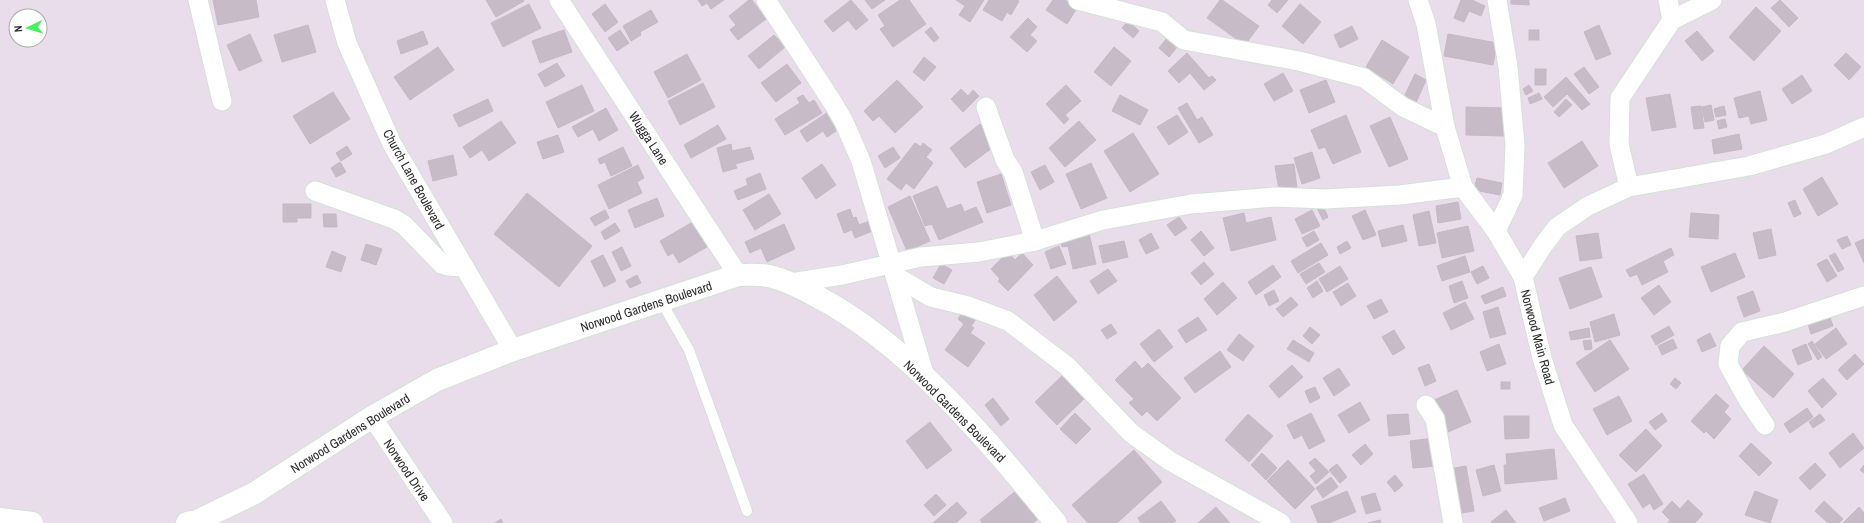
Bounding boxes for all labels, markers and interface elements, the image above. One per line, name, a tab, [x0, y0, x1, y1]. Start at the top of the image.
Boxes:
north arrow	[8, 8, 48, 48]
text: N	[11, 25, 25, 33]
street label: Wugga Lane	[625, 108, 672, 168]
street label: Church Lane Boulevard	[379, 126, 448, 232]
street label: Norwood Gardens Boulevard	[578, 277, 714, 336]
street label: Norwood Main Road	[1517, 288, 1558, 387]
street label: Norwood Gardens Boulevard	[900, 357, 1009, 466]
street label: Norwood Gardens Boulevard	[287, 390, 413, 477]
street label: Norwood Drive	[380, 436, 434, 505]

